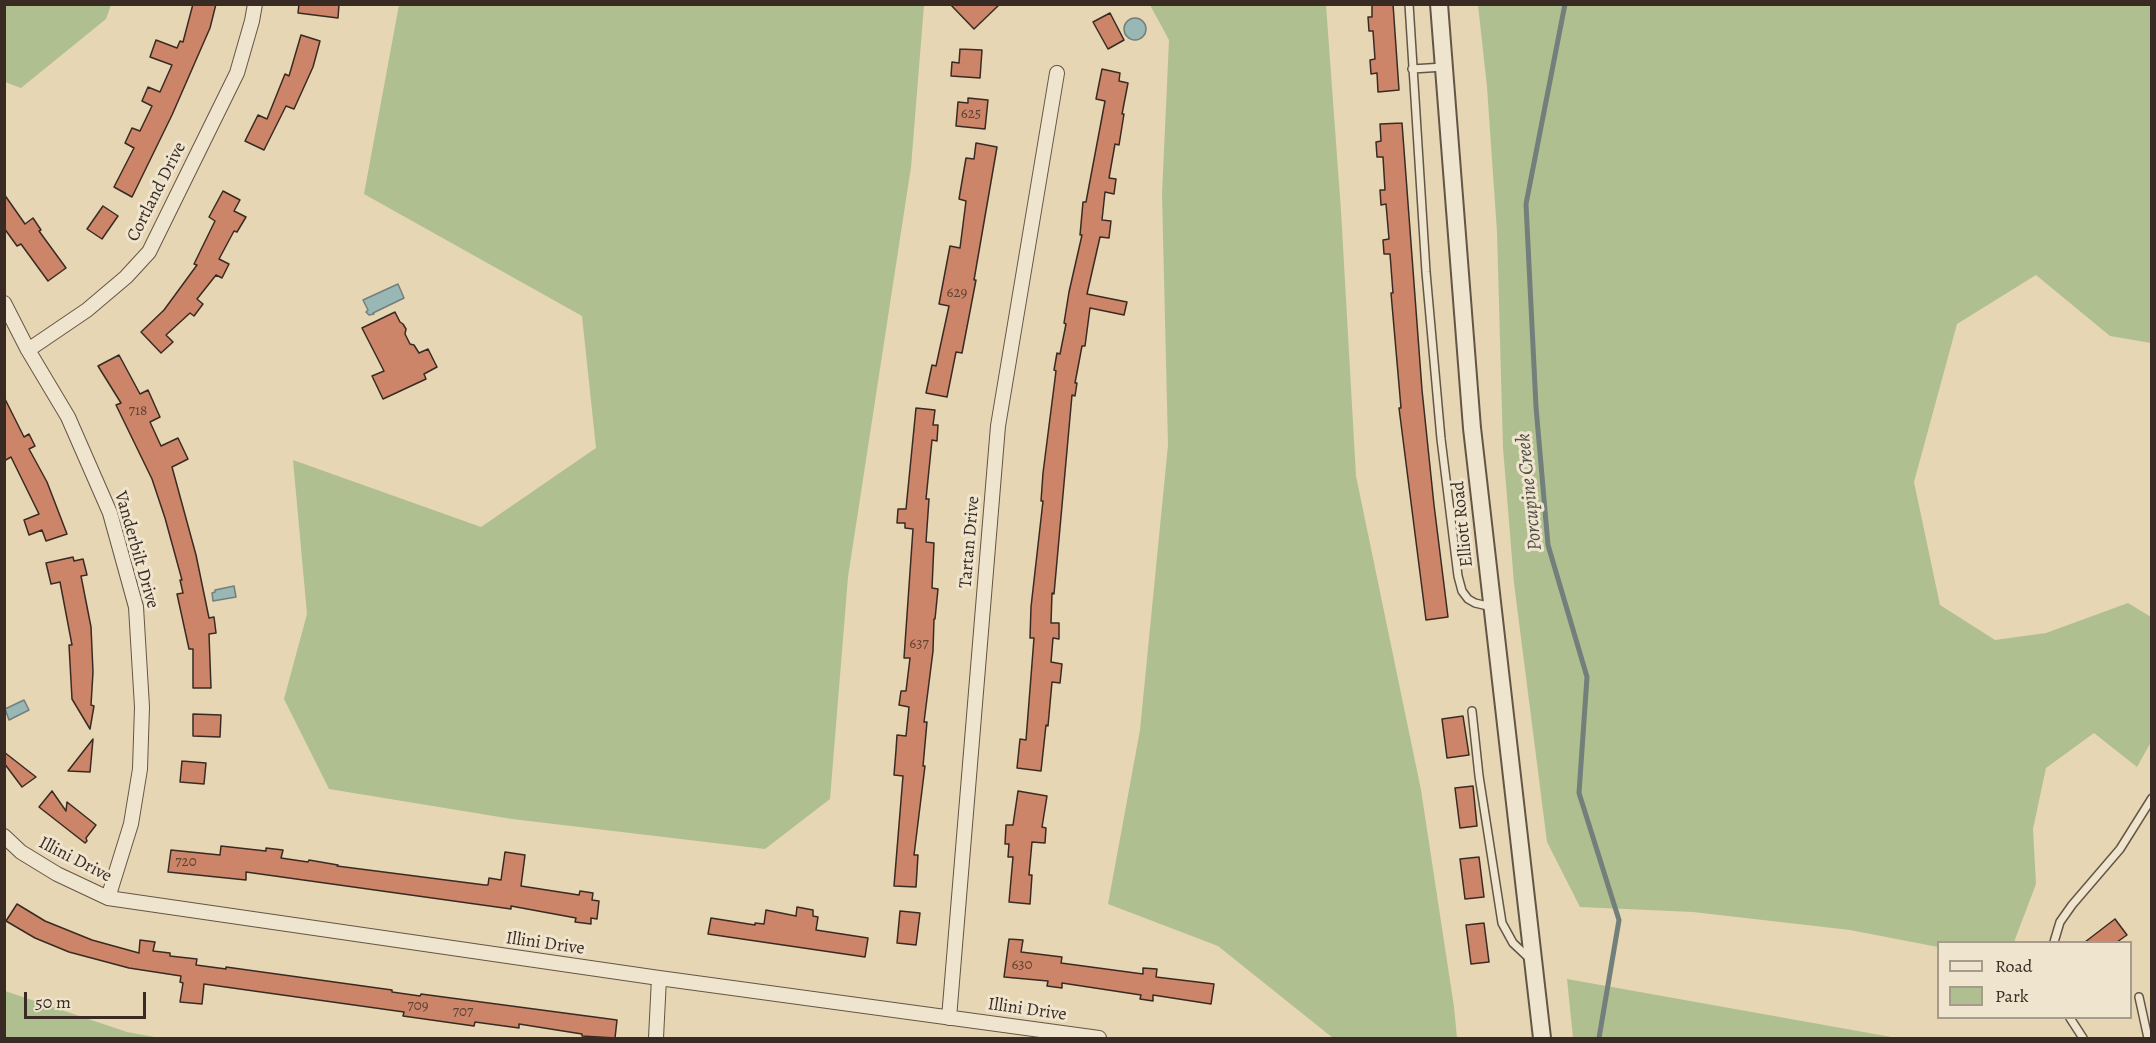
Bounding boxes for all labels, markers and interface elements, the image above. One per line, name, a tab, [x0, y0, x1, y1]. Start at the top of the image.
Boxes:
house number: 625	[961, 105, 981, 123]
street label: Cortland Drive	[123, 139, 191, 245]
house number: 629	[947, 284, 967, 302]
house number: 718	[129, 402, 147, 420]
water label: Porcupine Creek	[1512, 432, 1548, 552]
street label: Elliott Road	[1448, 480, 1478, 568]
street label: Vanderbilt Drive	[109, 489, 163, 611]
street label: Tartan Drive	[955, 495, 985, 589]
house number: 637	[909, 635, 929, 653]
street label: Illini Drive	[35, 832, 115, 888]
house number: 720	[175, 853, 197, 871]
street label: Illini Drive	[504, 928, 586, 960]
legend	[1937, 941, 2132, 1019]
text: Road	[1995, 954, 2032, 978]
house number: 630	[1011, 956, 1033, 974]
scale bar	[27, 980, 148, 1018]
text: Park	[1995, 984, 2029, 1008]
text: 50 m	[35, 990, 71, 1014]
street label: Illini Drive	[986, 994, 1068, 1026]
house number: 709	[407, 997, 429, 1015]
house number: 707	[453, 1003, 473, 1021]

